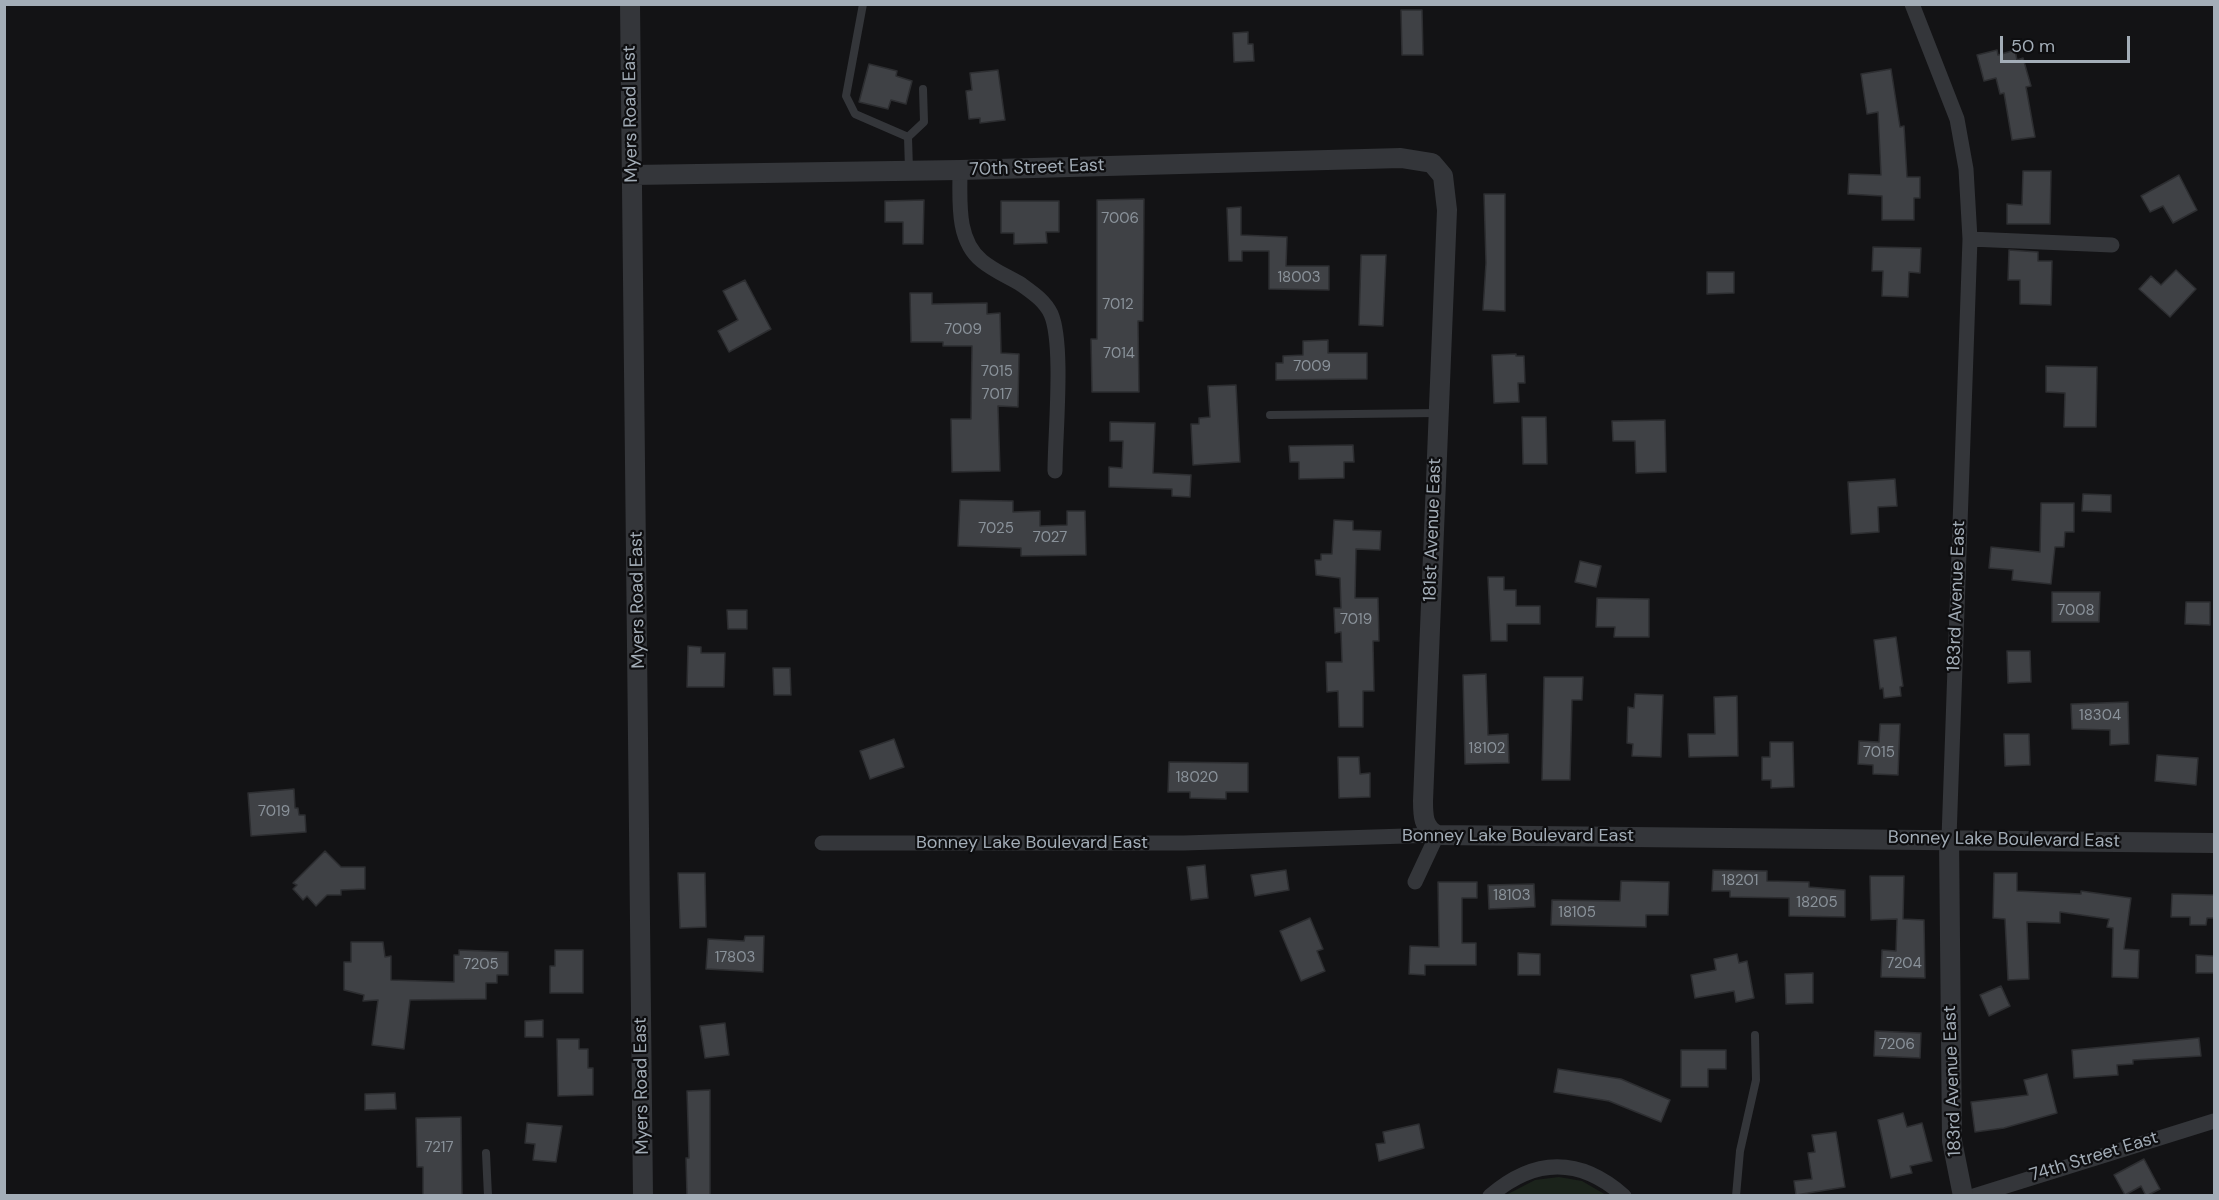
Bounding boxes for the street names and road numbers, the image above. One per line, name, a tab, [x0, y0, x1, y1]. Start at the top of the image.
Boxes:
street label: Myers Road East	[619, 45, 643, 183]
street label: 70th Street East	[969, 155, 1105, 181]
street label: 181st Avenue East	[1420, 458, 1446, 602]
street label: 183rd Avenue East	[1944, 520, 1970, 672]
street label: Myers Road East	[626, 531, 650, 669]
street label: Bonney Lake Boulevard East	[1402, 825, 1634, 847]
street label: Bonney Lake Boulevard East	[1888, 827, 2120, 853]
street label: Bonney Lake Boulevard East	[916, 832, 1148, 854]
street label: 183rd Avenue East	[1940, 1005, 1966, 1157]
street label: Myers Road East	[630, 1017, 654, 1155]
street label: 74th Street East	[2027, 1127, 2161, 1187]

